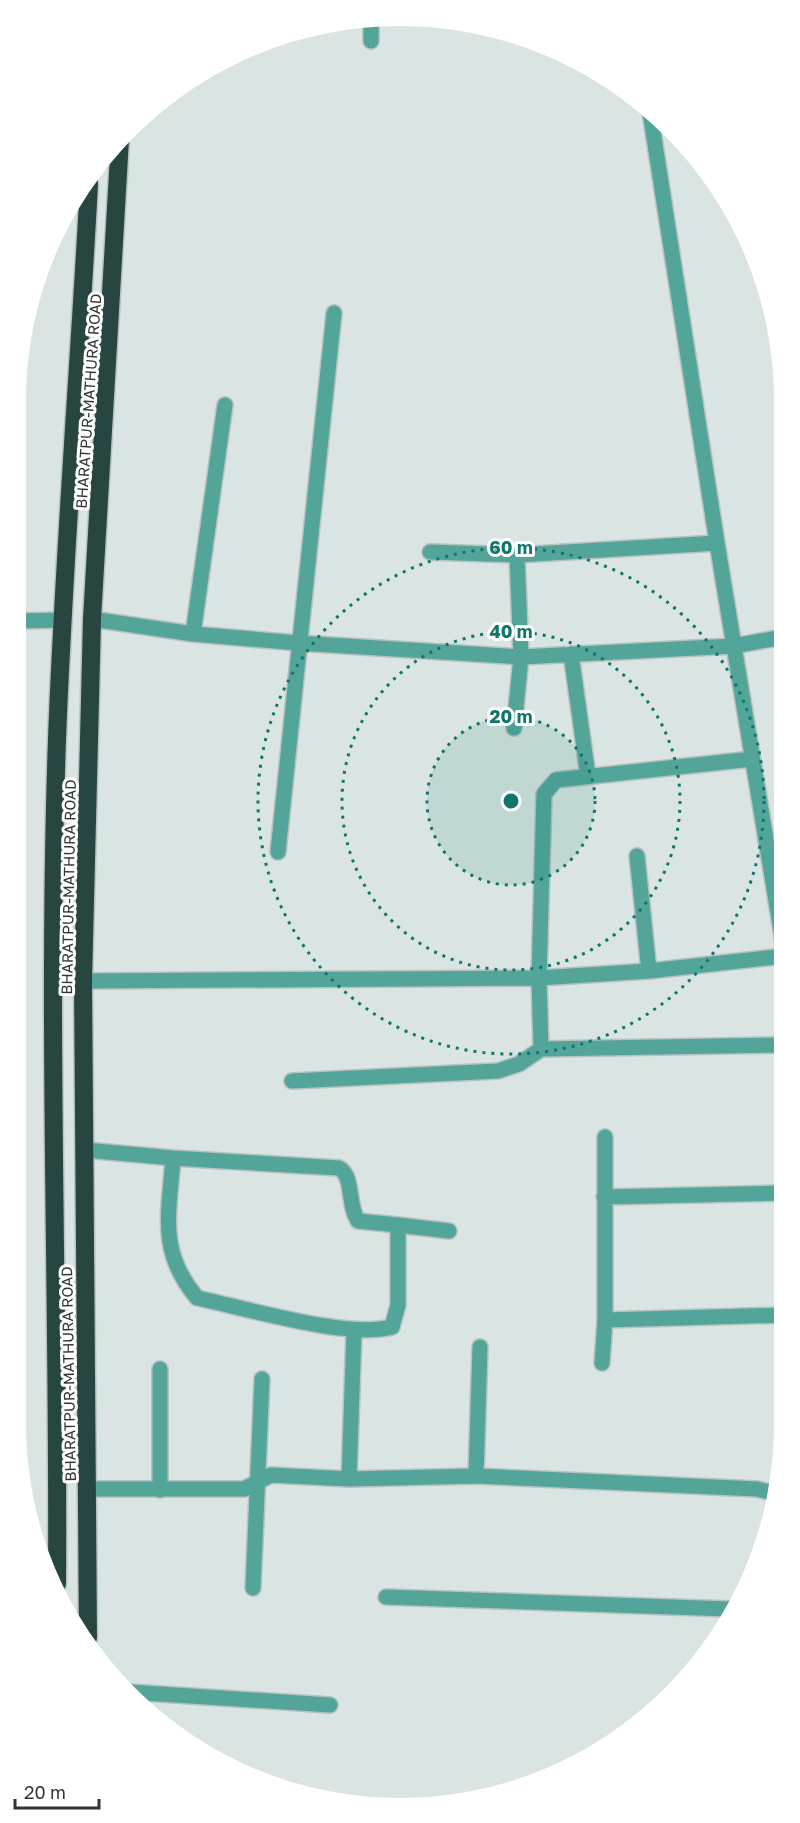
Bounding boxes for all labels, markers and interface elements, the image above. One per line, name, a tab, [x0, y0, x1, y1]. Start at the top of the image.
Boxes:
street label: BHARATPUR-MATHURA ROAD	[72, 293, 104, 509]
text: 60 m	[489, 536, 533, 558]
text: 40 m	[489, 620, 533, 642]
text: 20 m	[490, 705, 532, 727]
street label: BHARATPUR-MATHURA ROAD	[57, 779, 79, 995]
centre of rings	[501, 791, 521, 811]
street label: BHARATPUR-MATHURA ROAD	[57, 1266, 79, 1482]
scale bar	[15, 1772, 99, 1810]
text: 20 m	[24, 1781, 66, 1803]

